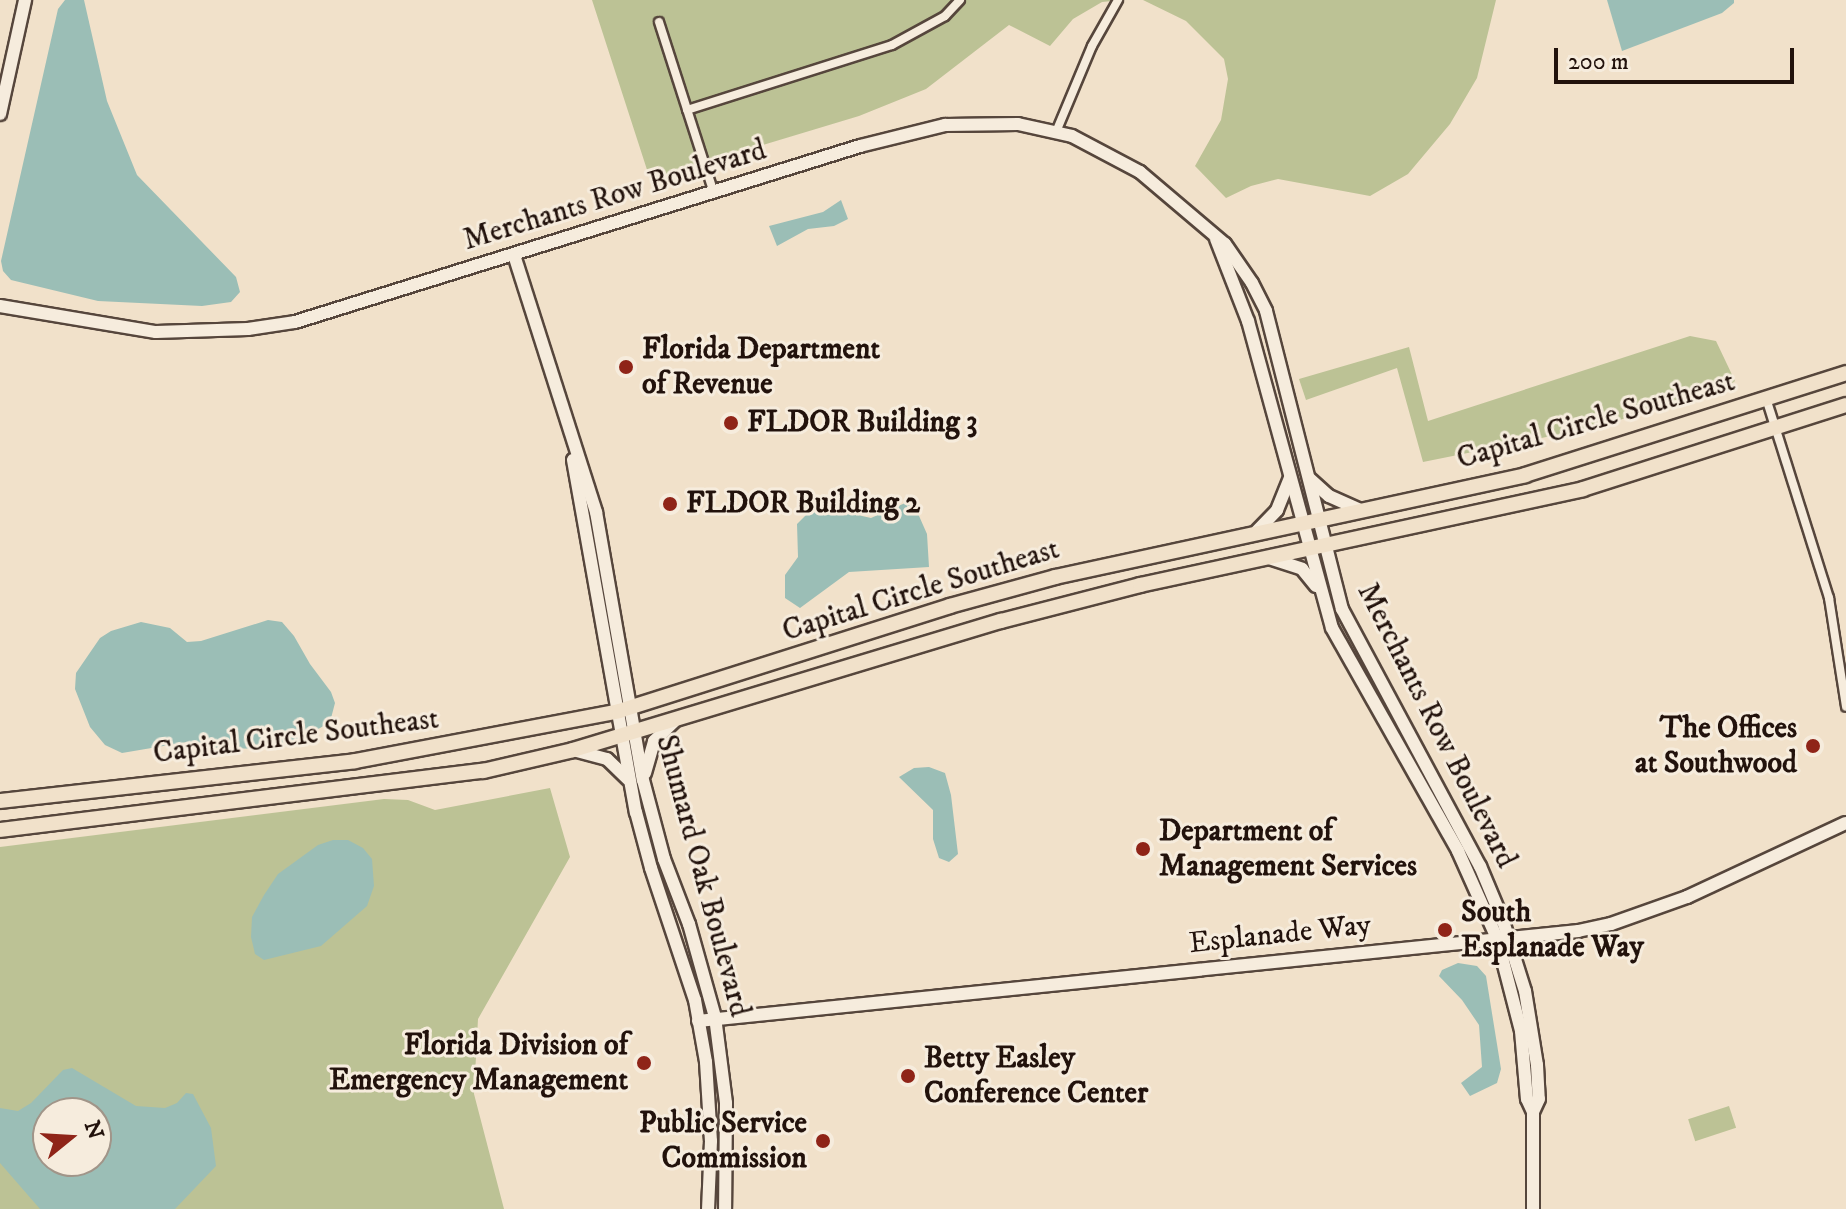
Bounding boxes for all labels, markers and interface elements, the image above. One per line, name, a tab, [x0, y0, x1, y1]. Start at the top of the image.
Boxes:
scale bar	[1558, 32, 1798, 82]
text: 200 m	[1568, 47, 1629, 77]
street label: Merchants Row Boulevard	[459, 133, 771, 259]
place label: Florida Department of Revenue	[642, 332, 880, 402]
marker: Florida Department of Revenue	[617, 358, 635, 376]
street label: Capital Circle Southeast	[1453, 364, 1739, 478]
place label: FLDOR Building 3	[747, 405, 978, 441]
marker: FLDOR Building 3	[722, 414, 740, 432]
place label: FLDOR Building 2	[686, 486, 920, 522]
marker: FLDOR Building 2	[661, 495, 679, 513]
street label: Capital Circle Southeast	[778, 532, 1064, 650]
street label: Merchants Row Boulevard	[1349, 578, 1523, 874]
street label: Capital Circle Southeast	[151, 702, 441, 772]
place label: The Offices at Southwood	[1635, 711, 1797, 782]
street label: Shumard Oak Boulevard	[647, 731, 757, 1021]
marker: The Offices at Southwood	[1804, 737, 1822, 755]
place label: Department of Management Services	[1159, 814, 1417, 884]
marker: Department of Management Services	[1134, 840, 1152, 858]
place label: South Esplanade Way	[1461, 895, 1644, 966]
street label: Esplanade Way	[1187, 908, 1373, 962]
marker: South Esplanade Way	[1436, 921, 1454, 939]
place label: Florida Division of Emergency Management	[329, 1028, 628, 1098]
place label: Betty Easley Conference Center	[924, 1041, 1148, 1112]
marker: Florida Division of Emergency Management	[635, 1054, 653, 1072]
marker: Betty Easley Conference Center	[899, 1067, 917, 1085]
north arrow	[32, 1097, 112, 1177]
place label: Public Service Commission	[639, 1106, 807, 1176]
text: N	[78, 1117, 109, 1143]
marker: Public Service Commission	[814, 1132, 832, 1150]

